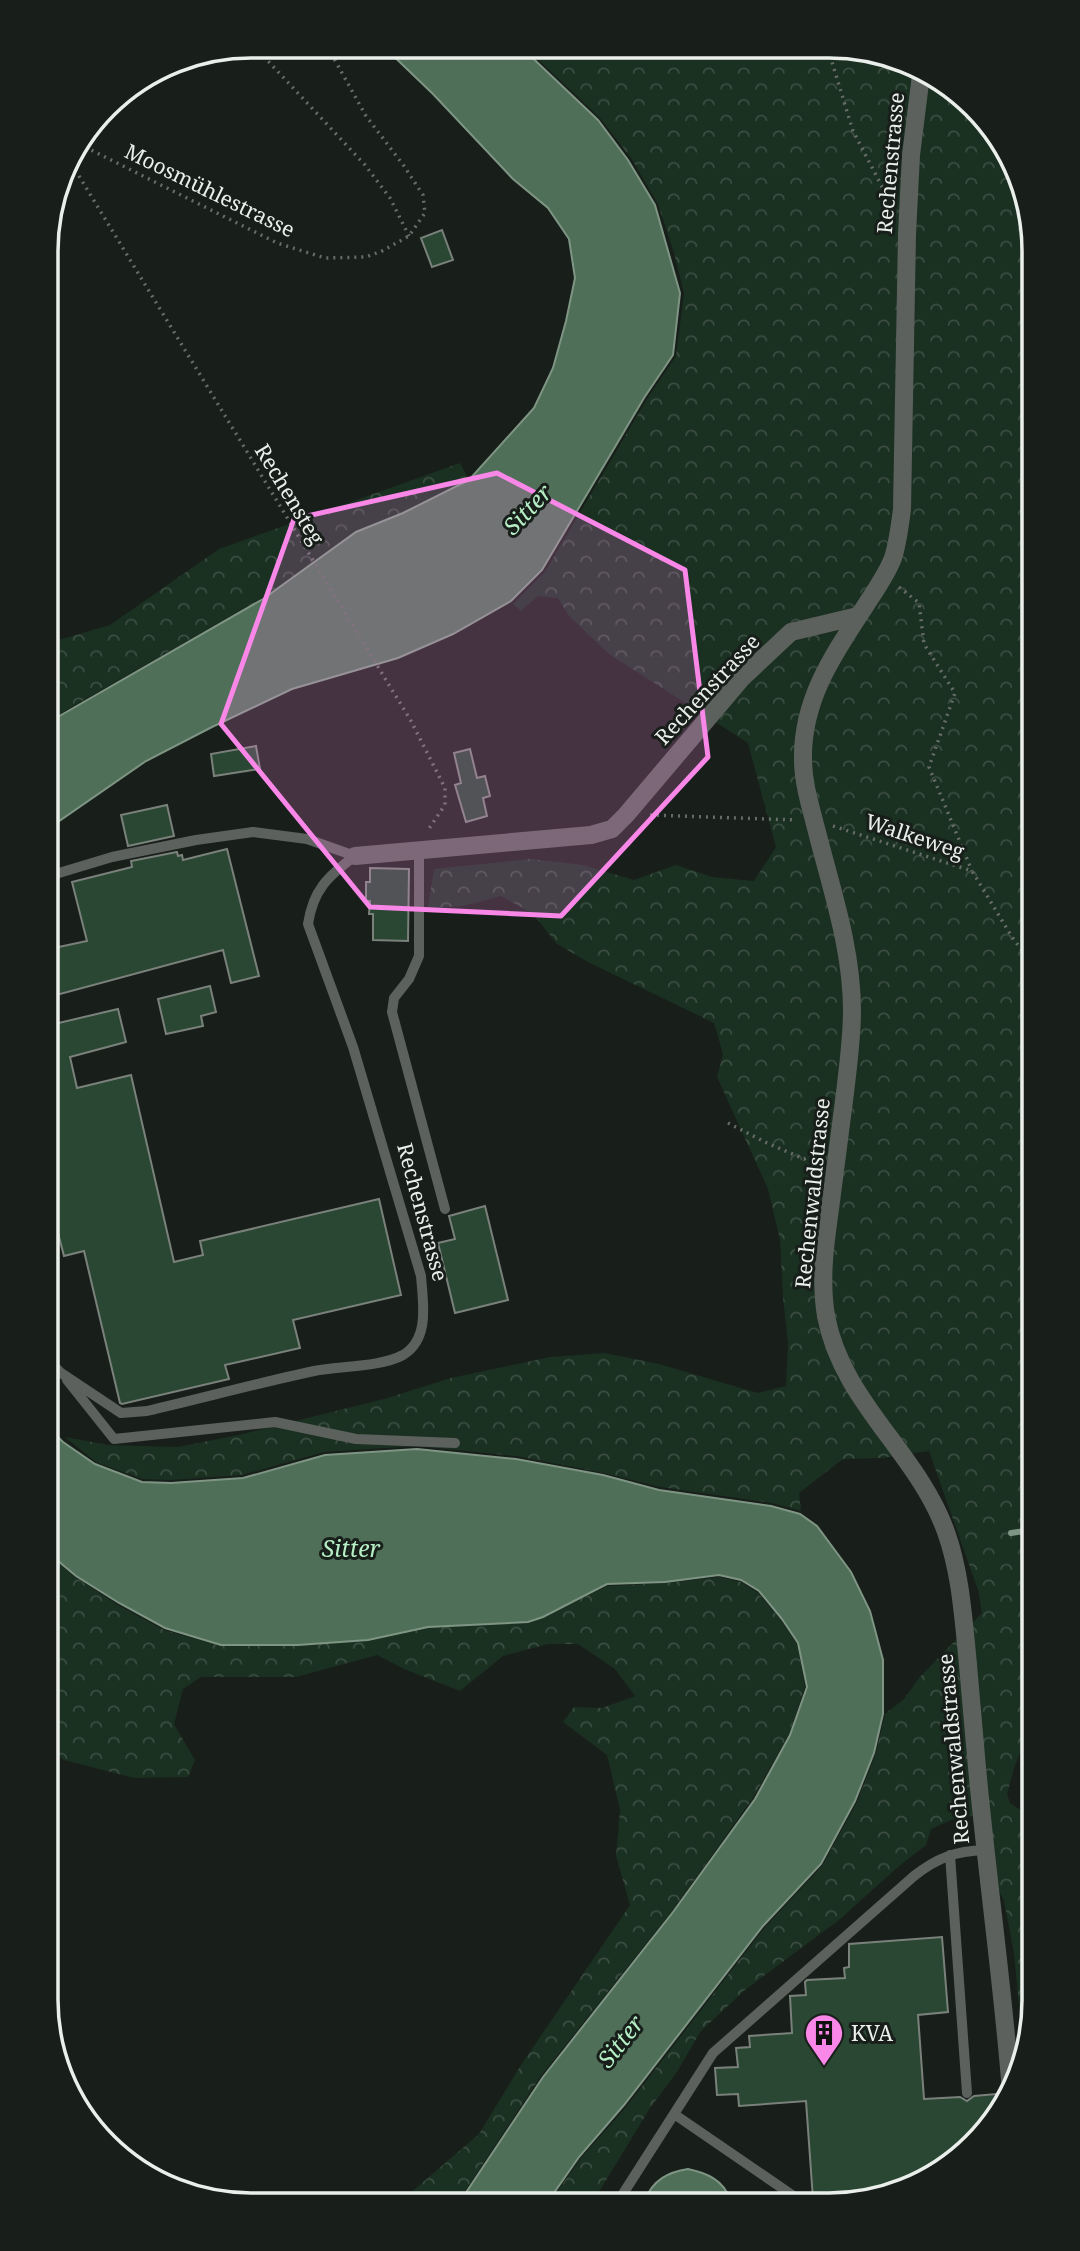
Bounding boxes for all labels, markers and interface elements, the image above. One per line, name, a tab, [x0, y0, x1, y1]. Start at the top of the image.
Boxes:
street label: Rechenstrasse	[870, 91, 910, 235]
street label: Moosmühlestrasse	[120, 137, 300, 243]
street label: Rechensteg	[249, 438, 331, 550]
water label: Sitter	[495, 477, 559, 541]
street label: Rechenstrasse	[648, 628, 766, 750]
street label: Walkeweg	[862, 807, 969, 865]
street label: Rechenwaldstrasse	[788, 1096, 836, 1290]
street label: Rechenstrasse	[391, 1140, 455, 1284]
water label: Sitter	[322, 1532, 380, 1564]
street label: Rechenwaldstrasse	[931, 1653, 975, 1845]
water label: Sitter	[589, 2008, 651, 2074]
building icon: KVA	[803, 2012, 845, 2067]
place label: KVA	[851, 2019, 893, 2047]

